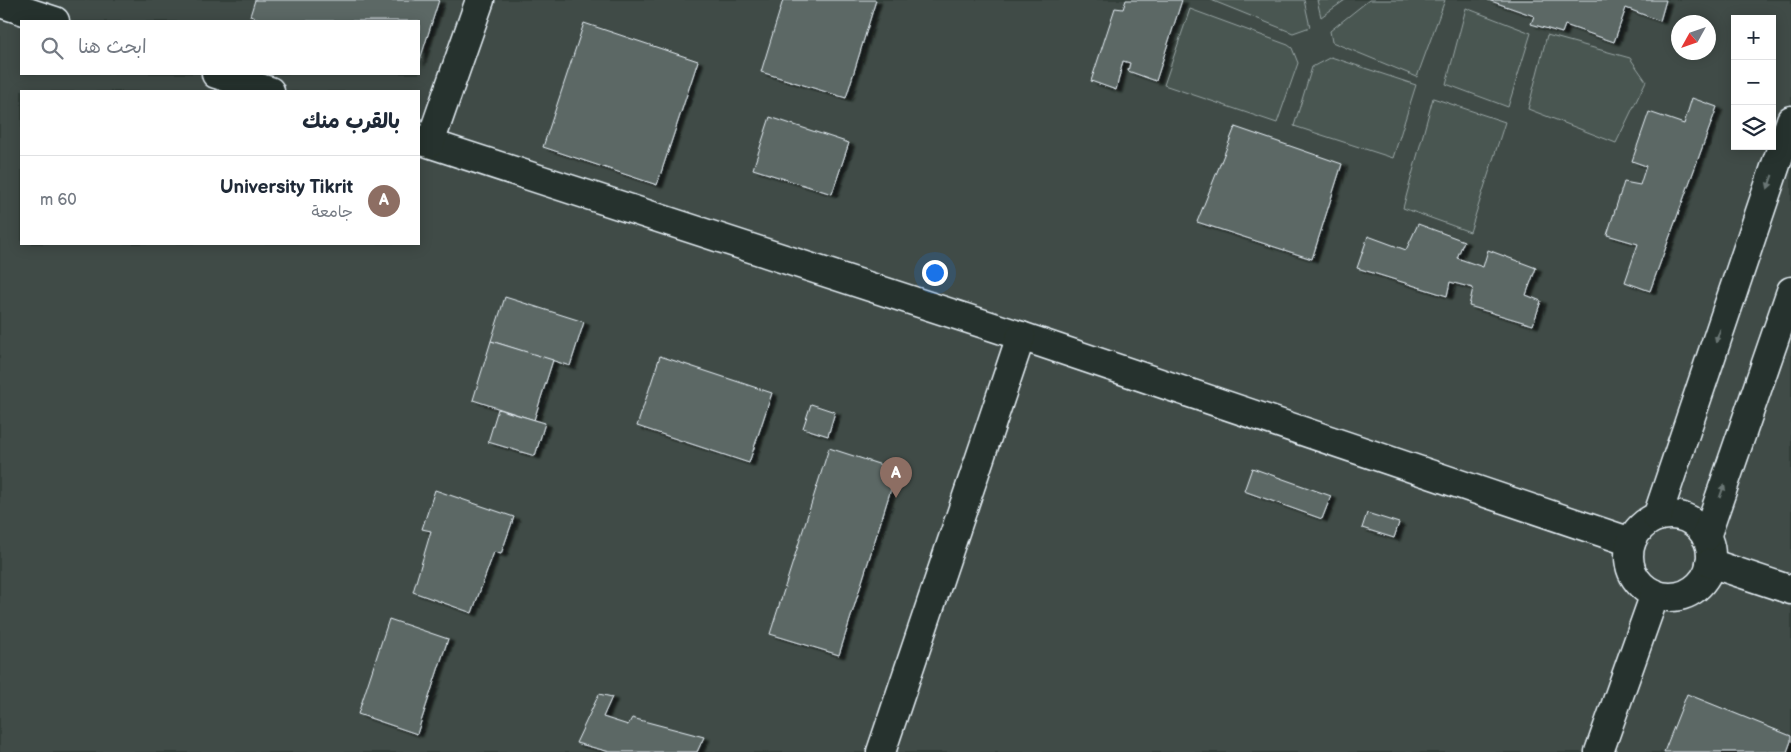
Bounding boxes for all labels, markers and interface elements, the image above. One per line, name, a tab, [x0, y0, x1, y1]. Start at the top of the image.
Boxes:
north arrow	[1671, 15, 1716, 60]
map controls	[1731, 15, 1776, 150]
button: +	[1731, 15, 1776, 60]
search box	[20, 20, 420, 75]
icon: search	[38, 34, 66, 62]
text: ابحث هنا	[78, 36, 147, 59]
button: −	[1731, 60, 1776, 105]
button: layers	[1731, 105, 1776, 150]
text: بالقرب منك	[302, 109, 400, 134]
one-way arrow	[1766, 175, 1773, 190]
text: University Tikrit	[220, 176, 353, 199]
text: 60 m	[40, 191, 77, 210]
text: A	[379, 191, 389, 210]
text: جامعة	[311, 203, 353, 222]
your location	[922, 260, 948, 286]
one-way arrow	[1714, 329, 1721, 344]
pin: A	[880, 457, 912, 498]
one-way arrow	[1719, 483, 1726, 498]

